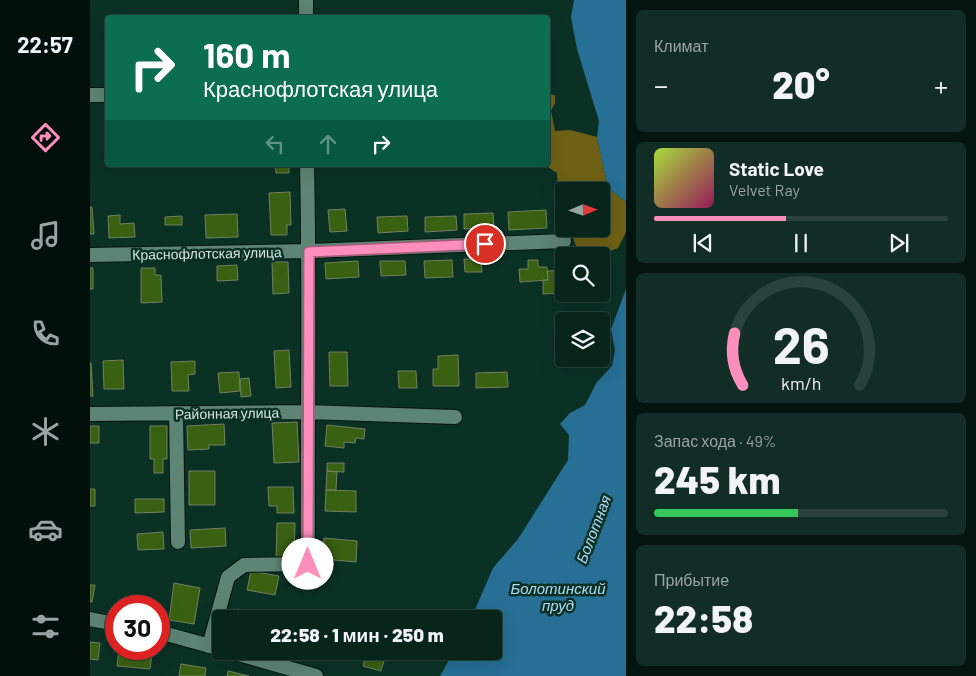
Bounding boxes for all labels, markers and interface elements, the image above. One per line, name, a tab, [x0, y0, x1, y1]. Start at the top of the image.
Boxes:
text: 22:57	[17, 31, 73, 57]
text: 160 m	[203, 33, 290, 75]
icon: right	[120, 35, 185, 100]
text: Климат	[654, 36, 708, 55]
text: 20°	[772, 61, 830, 107]
text: −	[654, 68, 668, 102]
text: +	[934, 68, 948, 102]
text: Краснофлотская улица	[203, 75, 438, 101]
icon: directions	[28, 120, 63, 155]
icon: left	[261, 130, 289, 158]
icon: ahead	[314, 130, 342, 158]
icon: right	[367, 130, 395, 158]
text: Static Love	[729, 157, 824, 180]
text: Velvet Ray	[729, 180, 800, 199]
north arrow	[555, 182, 610, 238]
map controls	[555, 182, 610, 367]
icon: music	[28, 218, 63, 253]
pin	[464, 223, 506, 265]
icon: previous	[689, 229, 717, 257]
icon: pause	[787, 229, 815, 257]
icon: next	[885, 229, 913, 257]
icon: arrive	[471, 230, 499, 258]
street label: Краснофлотская улица	[132, 243, 282, 263]
button: search	[555, 247, 610, 302]
button: layers	[555, 312, 610, 367]
text: 26	[772, 312, 830, 374]
icon: phone	[28, 316, 63, 351]
text: km/h	[781, 372, 821, 394]
street label: Районная улица	[175, 404, 280, 422]
icon: climate	[28, 414, 63, 449]
text: Запас хода · 49%	[654, 431, 776, 450]
text: 245 km	[654, 456, 780, 502]
water label: Болотная	[572, 492, 614, 566]
icon: car	[28, 512, 63, 547]
position arrow	[281, 537, 333, 589]
text: Прибытие	[654, 570, 729, 589]
water label: Болотинский пруд	[511, 579, 606, 614]
speed limit sign: 30	[105, 595, 170, 660]
text: 22:58	[654, 595, 753, 641]
icon: filters	[28, 609, 63, 644]
text: 22:58 · 1 мин · 250 m	[270, 623, 444, 646]

